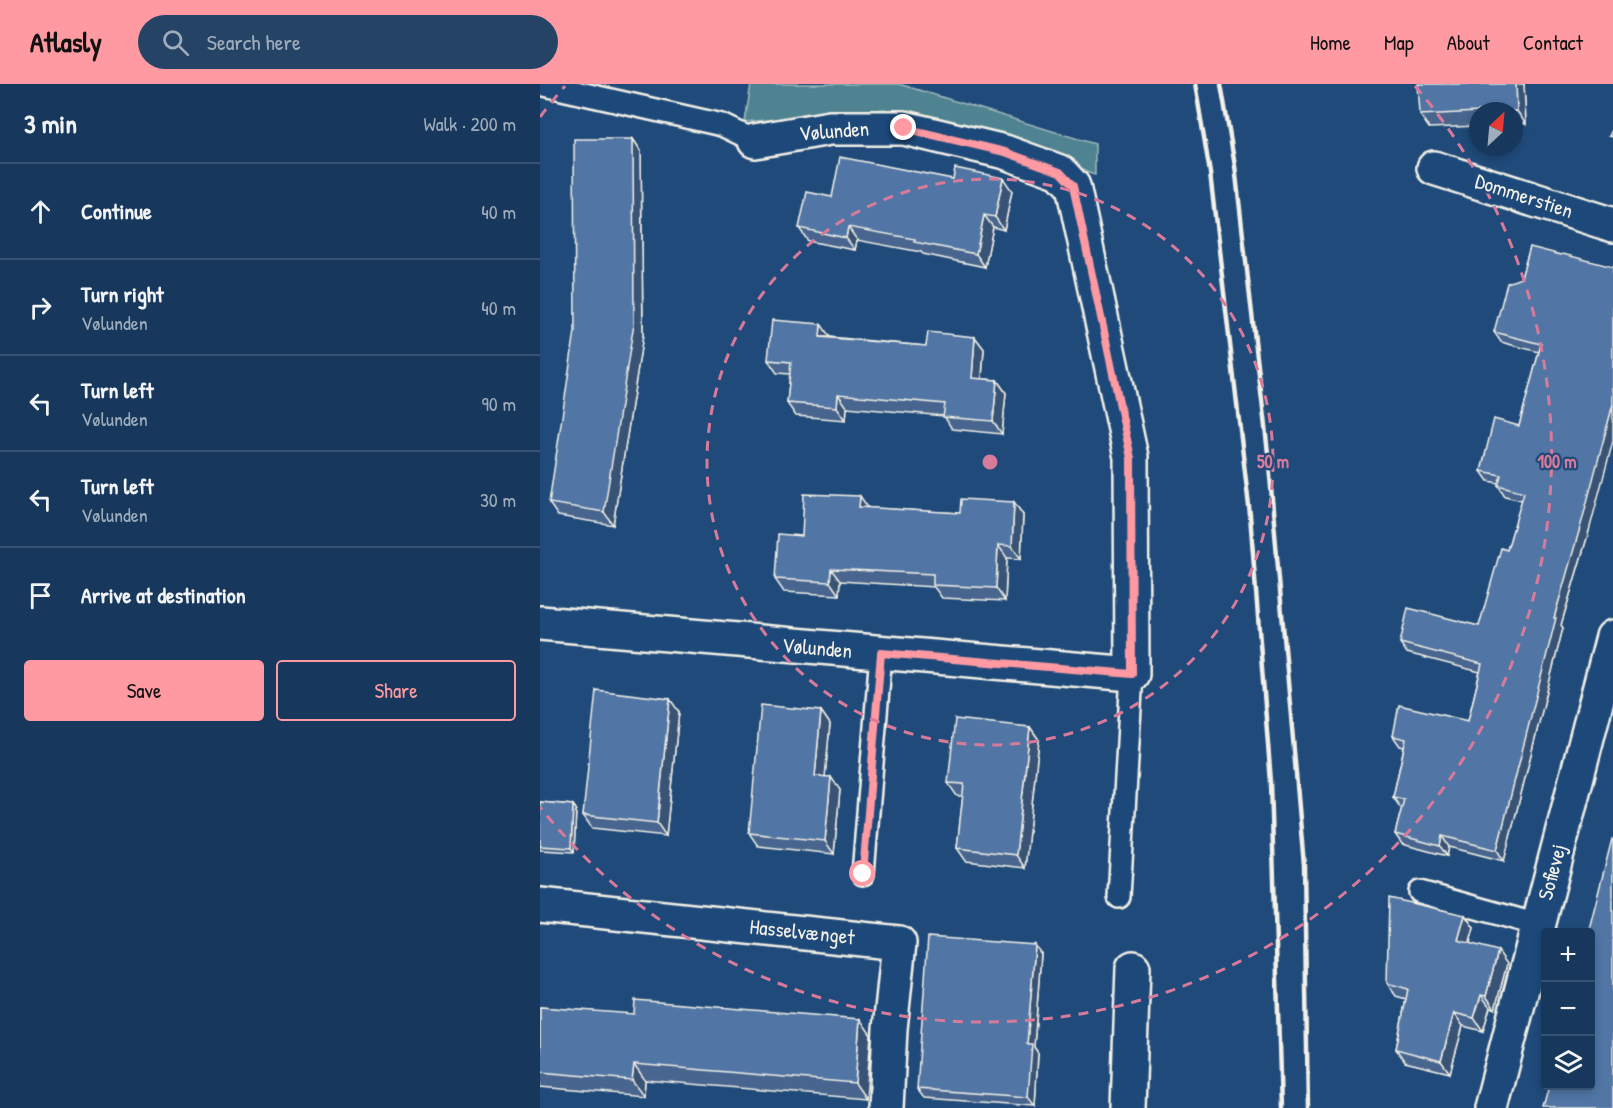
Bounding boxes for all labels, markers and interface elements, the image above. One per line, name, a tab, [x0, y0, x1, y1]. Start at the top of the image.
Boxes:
search box	[138, 15, 558, 69]
text: Atlasly	[30, 23, 102, 61]
icon: search	[159, 26, 192, 59]
text: Search here	[207, 27, 301, 57]
text: Home	[1310, 28, 1351, 57]
text: Map	[1384, 28, 1414, 57]
text: About	[1447, 28, 1490, 57]
text: Contact	[1523, 28, 1583, 57]
north arrow	[1469, 102, 1523, 156]
text: 3 min	[24, 106, 77, 141]
text: Walk · 200 m	[424, 110, 516, 137]
street label: Vølunden	[798, 114, 870, 147]
route end	[890, 114, 916, 140]
street label: Dommerstien	[1471, 166, 1577, 225]
icon: ahead	[24, 195, 57, 228]
text: Continue	[81, 196, 152, 226]
text: 40 m	[481, 198, 516, 225]
text: Turn right	[81, 279, 164, 309]
icon: right	[24, 291, 57, 324]
text: 40 m	[481, 294, 516, 321]
text: Vølunden	[81, 309, 148, 336]
text: Turn left	[81, 375, 154, 405]
icon: left	[24, 387, 57, 420]
text: 90 m	[482, 390, 516, 417]
text: Vølunden	[81, 405, 148, 432]
text: 50 m	[1257, 449, 1289, 474]
text: 100 m	[1537, 449, 1577, 474]
centre of rings	[980, 452, 1000, 472]
text: Turn left	[81, 471, 154, 501]
icon: left	[24, 483, 57, 516]
text: 30 m	[480, 486, 516, 513]
text: Vølunden	[81, 501, 148, 528]
icon: arrive	[24, 579, 57, 612]
text: Arrive at destination	[81, 580, 246, 610]
street label: Vølunden	[781, 630, 853, 665]
button: Save	[24, 660, 264, 721]
button: Share	[276, 660, 516, 721]
street label: Sofievej	[1530, 841, 1573, 903]
route start	[849, 860, 875, 886]
street label: Hasselvænget	[748, 912, 857, 952]
map controls	[1541, 928, 1595, 1090]
button: +	[1541, 928, 1595, 982]
button: −	[1541, 982, 1595, 1036]
button: layers	[1541, 1036, 1595, 1090]

